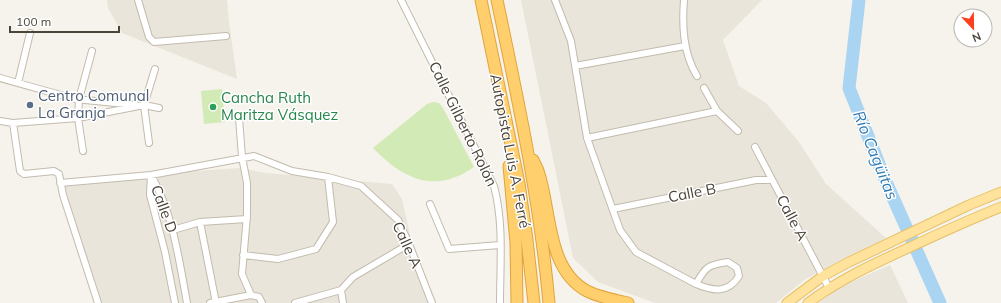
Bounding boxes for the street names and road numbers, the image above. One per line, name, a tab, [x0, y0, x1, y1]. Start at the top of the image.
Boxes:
street label: Calle Gilberto Rolón	[425, 58, 502, 189]
street label: Autopista Luis A. Ferré	[486, 72, 535, 230]
street label: Calle B	[666, 179, 717, 206]
street label: Calle D	[147, 182, 182, 235]
street label: Calle A	[772, 192, 812, 244]
street label: Calle A	[388, 218, 426, 271]

